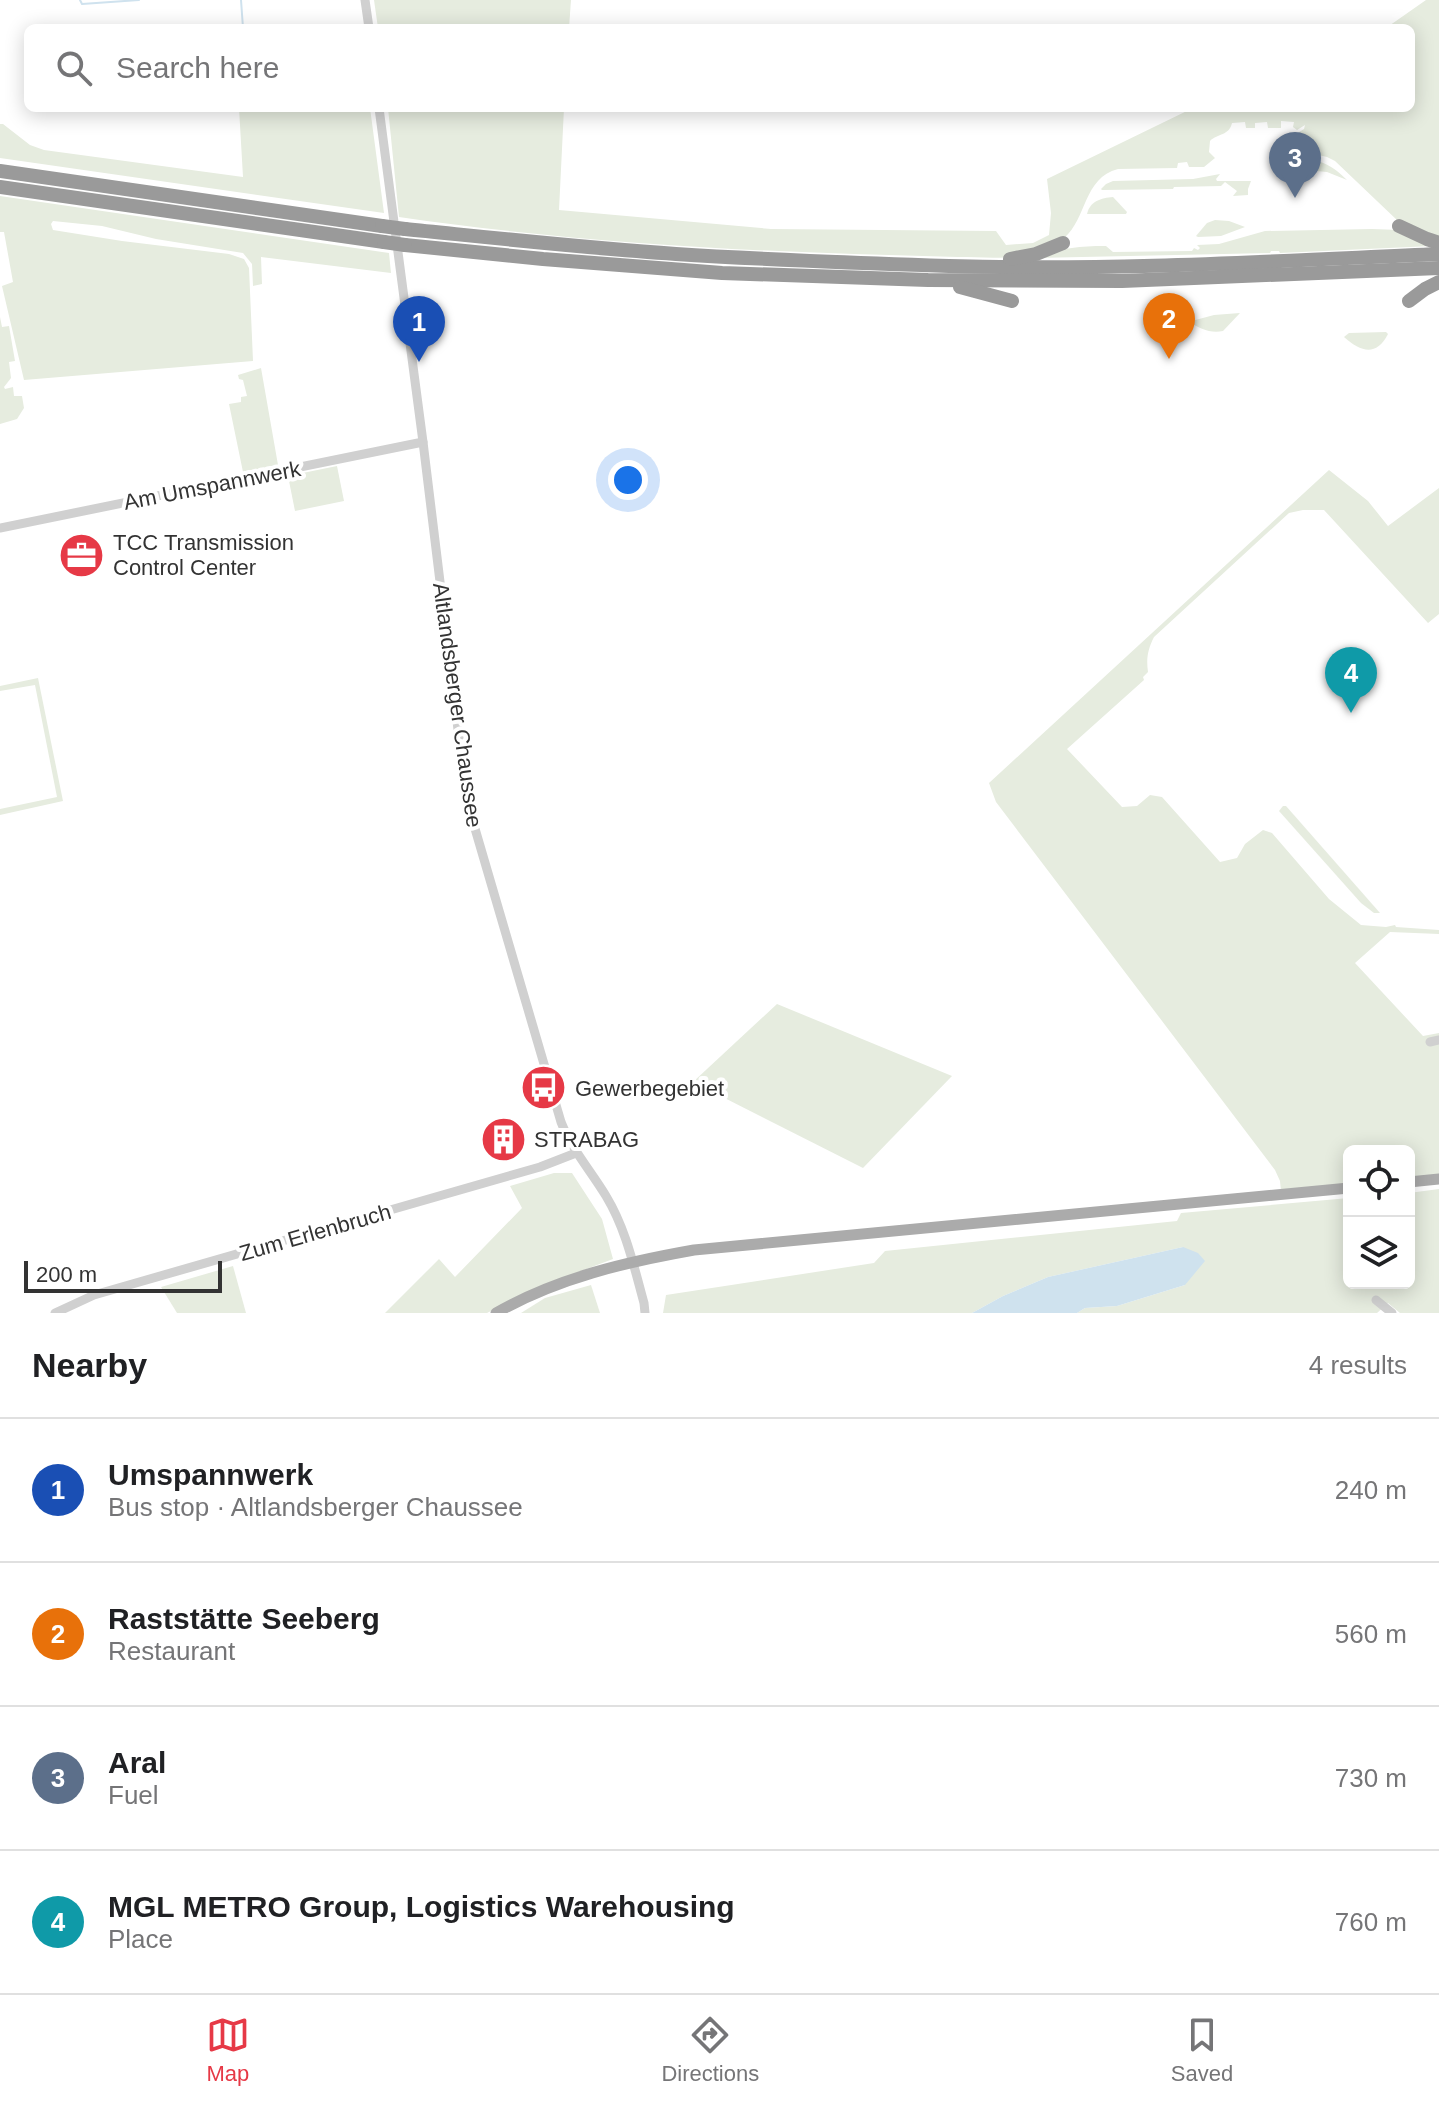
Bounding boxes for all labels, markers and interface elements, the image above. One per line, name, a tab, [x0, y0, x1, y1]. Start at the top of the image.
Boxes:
search box	[24, 24, 1415, 112]
icon: search	[52, 46, 96, 90]
text: Search here	[116, 51, 279, 84]
pin: 3	[1269, 132, 1321, 198]
pin: 2	[1143, 293, 1195, 359]
pin: 1	[393, 296, 445, 362]
street label: Am Umspannwerk	[122, 456, 304, 515]
your location	[608, 460, 648, 500]
place label: TCC Transmission Control Center	[113, 530, 294, 580]
office icon: TCC Transmission Control Center	[58, 531, 106, 579]
street label: Altlandsberger Chaussee	[428, 581, 487, 829]
pin: 4	[1325, 647, 1377, 713]
bus stop icon: Gewerbegebiet	[520, 1064, 568, 1112]
place label: Gewerbegebiet	[575, 1076, 724, 1101]
building icon: STRABAG	[479, 1115, 527, 1163]
place label: STRABAG	[534, 1127, 639, 1152]
map controls	[1343, 1145, 1415, 1289]
button: locate	[1343, 1145, 1415, 1217]
street label: Zum Erlenbruch	[236, 1199, 394, 1266]
button: layers	[1343, 1217, 1415, 1289]
scale bar	[24, 1257, 222, 1293]
text: 200 m	[36, 1262, 97, 1287]
text: Nearby	[32, 1346, 147, 1384]
text: 4 results	[1309, 1350, 1407, 1380]
text: Umspannwerk	[108, 1458, 313, 1491]
text: 1	[51, 1475, 65, 1505]
text: 240 m	[1335, 1475, 1407, 1505]
text: Bus stop · Altlandsberger Chaussee	[108, 1492, 523, 1522]
text: Raststätte Seeberg	[108, 1602, 380, 1635]
text: 2	[51, 1619, 65, 1649]
text: 560 m	[1335, 1619, 1407, 1649]
text: Restaurant	[108, 1636, 235, 1666]
text: Aral	[108, 1746, 166, 1779]
text: 3	[51, 1763, 65, 1793]
text: 730 m	[1335, 1763, 1407, 1793]
text: Fuel	[108, 1780, 159, 1810]
text: MGL METRO Group, Logistics Warehousing	[108, 1890, 735, 1923]
text: 4	[51, 1907, 65, 1937]
text: 760 m	[1335, 1907, 1407, 1937]
text: Place	[108, 1924, 173, 1954]
tab: Map	[206, 2013, 250, 2087]
tab: Directions	[661, 2013, 759, 2087]
tab: Saved	[1171, 2013, 1233, 2087]

